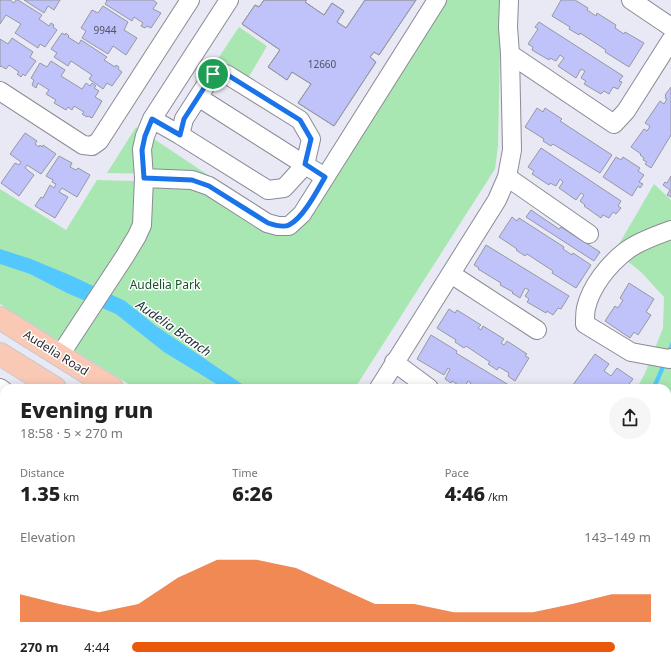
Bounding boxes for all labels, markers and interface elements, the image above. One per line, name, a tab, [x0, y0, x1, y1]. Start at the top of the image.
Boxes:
house number: 9944	[94, 23, 117, 37]
pin	[196, 57, 230, 91]
house number: 12660	[308, 57, 337, 71]
icon: arrive	[202, 63, 224, 85]
park label: Audelia Park	[130, 276, 201, 293]
water label: Audelia Branch	[132, 295, 215, 360]
street label: Audelia Road	[20, 326, 92, 379]
text: Evening run	[20, 394, 153, 424]
button: share	[609, 397, 651, 439]
text: 18:58 · 5 × 270 m	[20, 424, 123, 442]
text: Distance	[20, 465, 65, 480]
text: Time	[232, 465, 258, 480]
text: Pace	[445, 465, 469, 480]
text: 1.35	[20, 480, 60, 507]
text: 6:26	[232, 480, 273, 507]
text: 4:46	[445, 480, 485, 507]
text: km	[60, 489, 79, 504]
text: /km	[485, 489, 508, 504]
text: Elevation	[20, 528, 76, 546]
text: 143–149 m	[584, 528, 651, 546]
text: 270 m	[20, 638, 58, 656]
text: 4:44	[84, 638, 110, 656]

